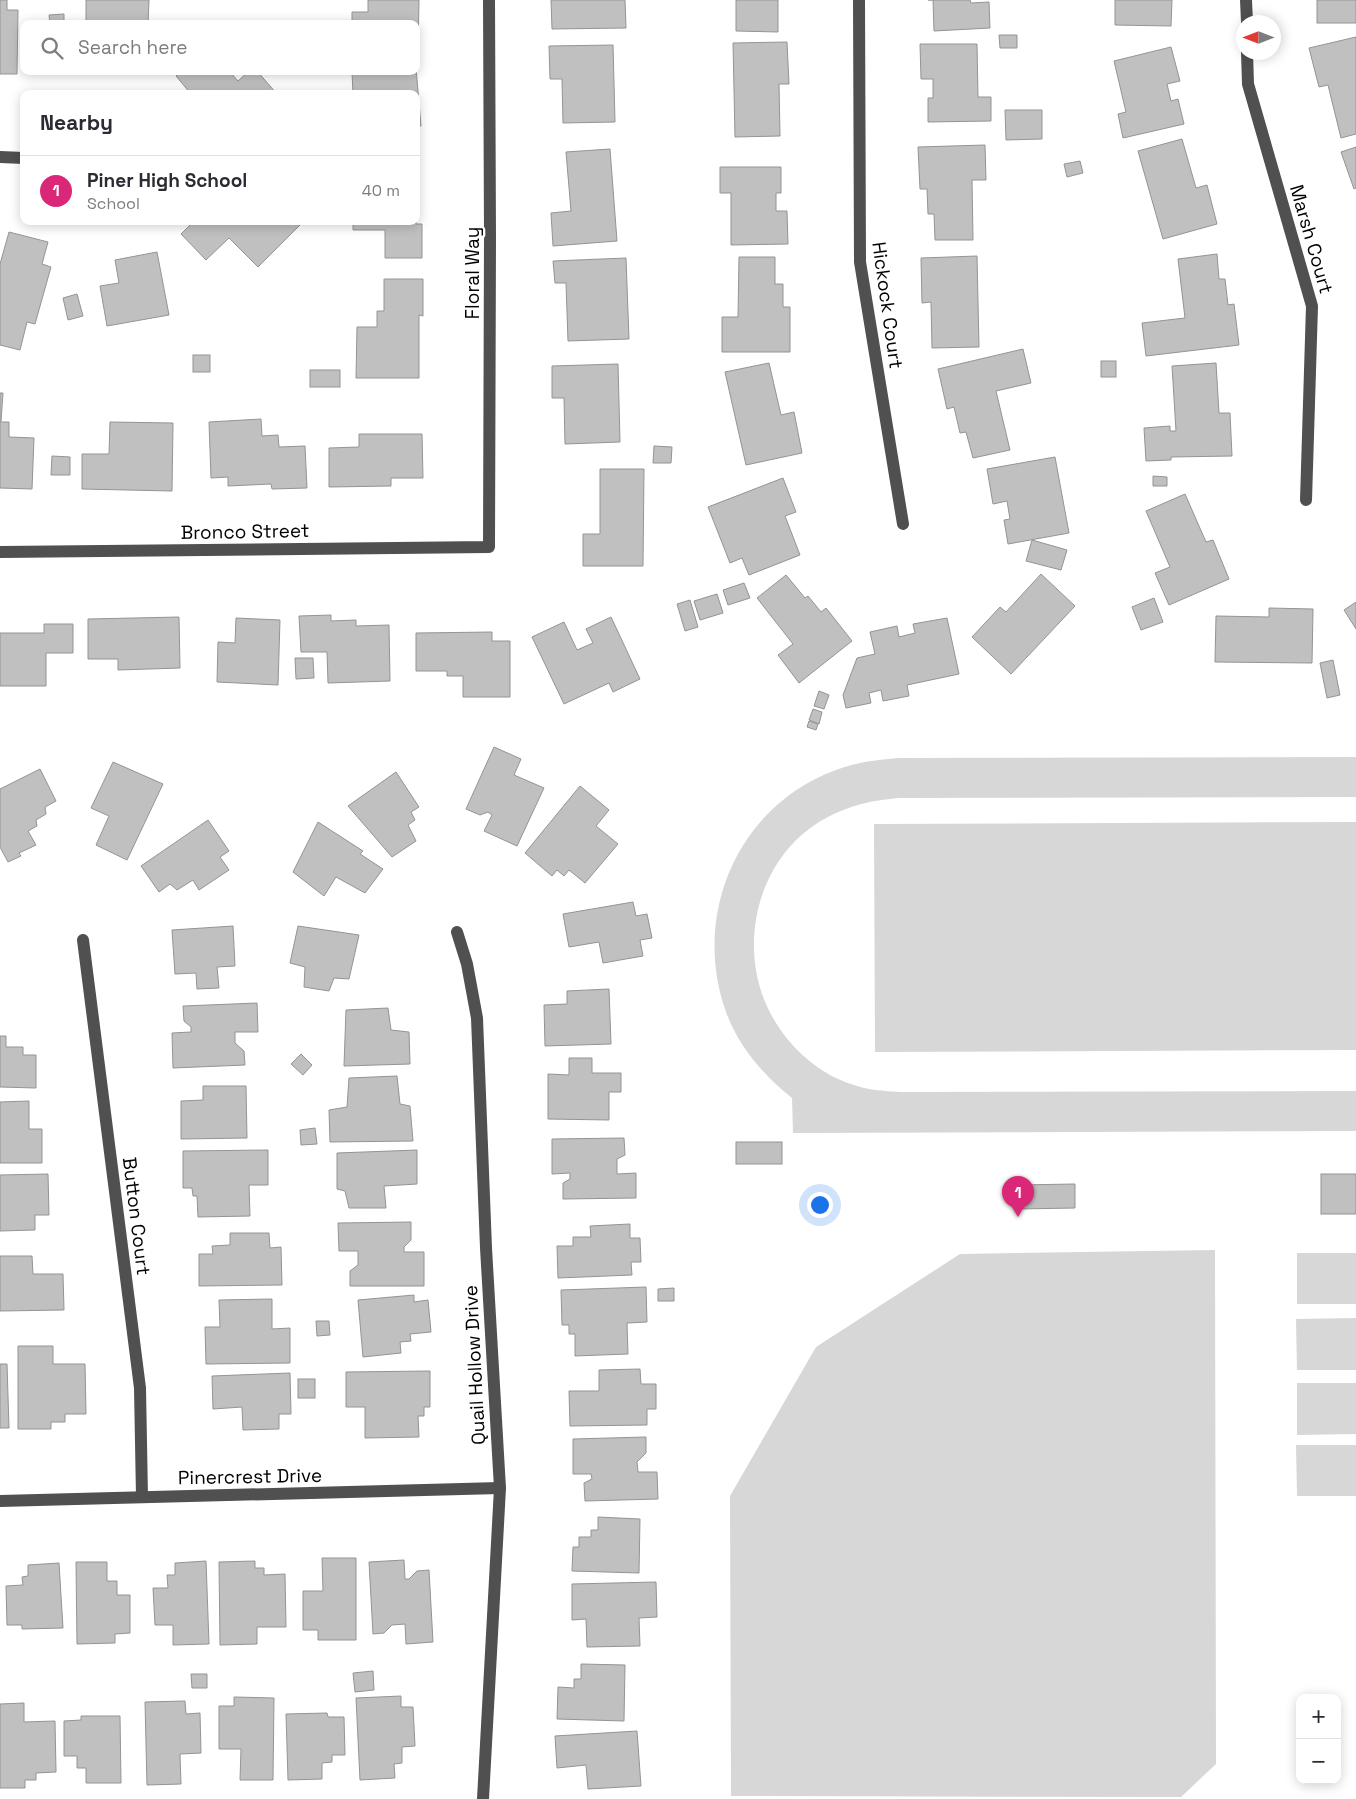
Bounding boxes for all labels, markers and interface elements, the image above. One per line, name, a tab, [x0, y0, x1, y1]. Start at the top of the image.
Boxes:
north arrow	[1236, 15, 1281, 60]
search box	[20, 20, 420, 75]
icon: search	[38, 34, 66, 62]
text: Search here	[78, 35, 188, 60]
text: Nearby	[40, 109, 113, 136]
text: Piner High School	[87, 168, 247, 193]
text: 1	[52, 180, 60, 201]
text: 40 m	[362, 180, 400, 201]
street label: Marsh Court	[1284, 182, 1339, 297]
text: School	[87, 193, 140, 214]
street label: Floral Way	[460, 227, 485, 319]
street label: Hickock Court	[866, 240, 909, 370]
street label: Bronco Street	[180, 518, 310, 545]
street label: Button Court	[117, 1156, 156, 1277]
pin: 1	[1002, 1176, 1034, 1217]
your location	[807, 1192, 833, 1218]
street label: Quail Hollow Drive	[458, 1284, 491, 1446]
street label: Pinercrest Drive	[178, 1463, 322, 1490]
map controls	[1296, 1694, 1341, 1784]
button: +	[1296, 1694, 1341, 1739]
button: −	[1296, 1739, 1341, 1784]

